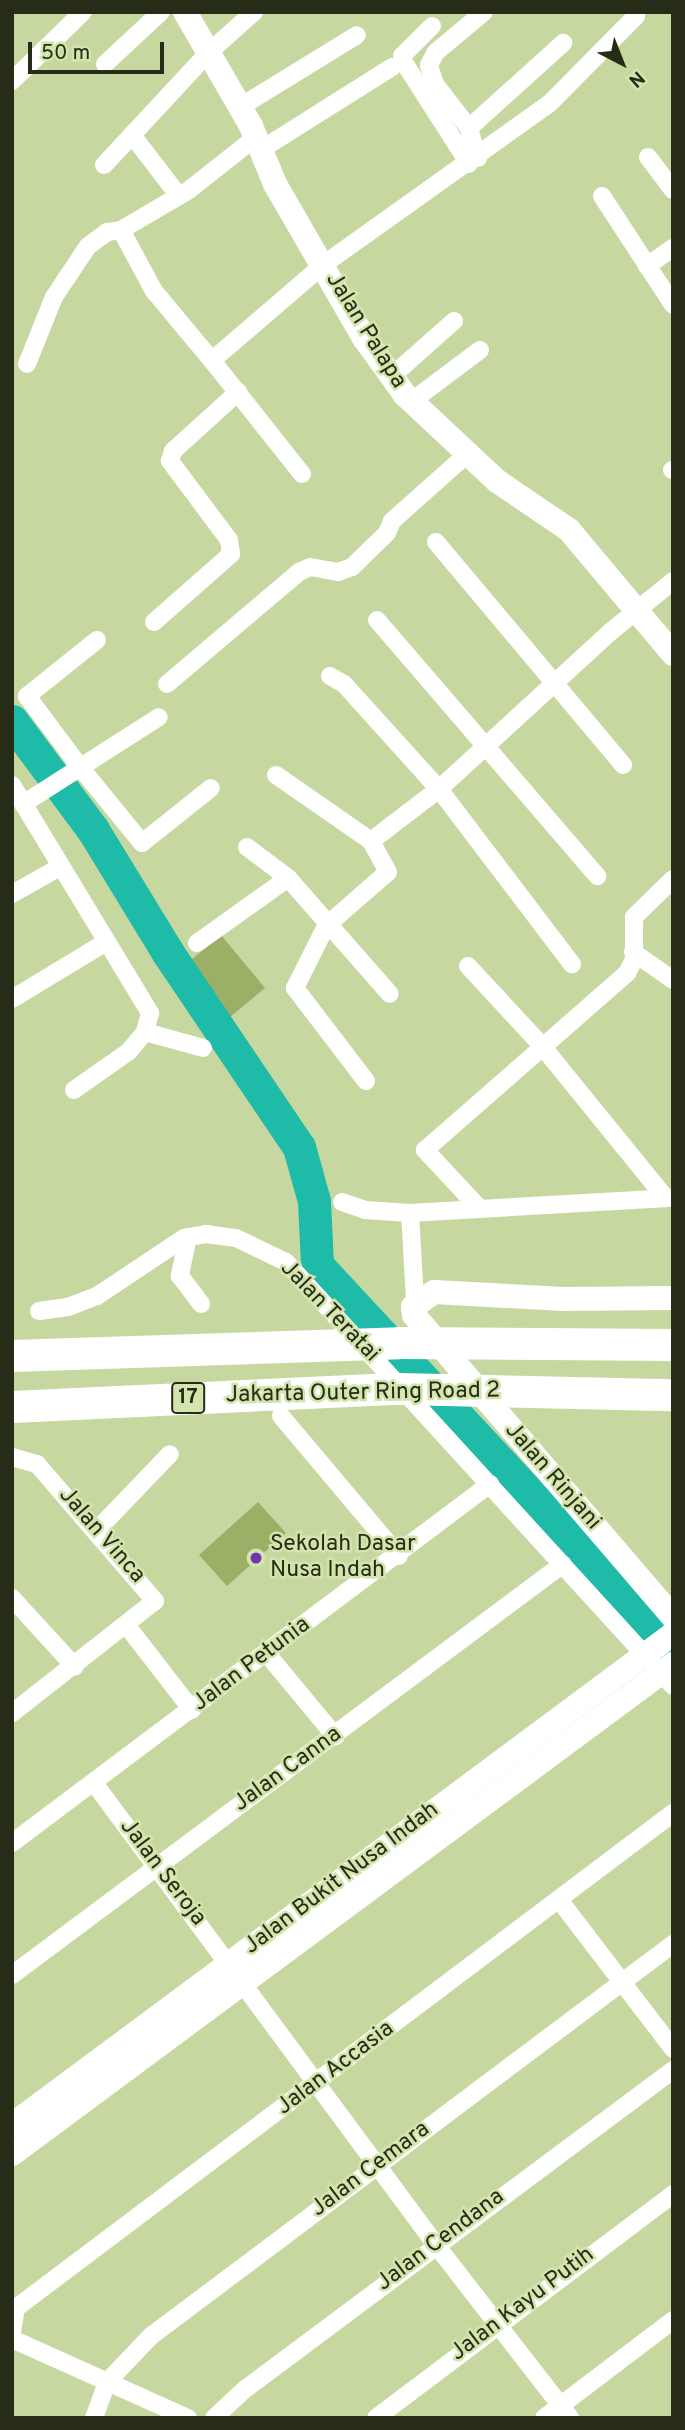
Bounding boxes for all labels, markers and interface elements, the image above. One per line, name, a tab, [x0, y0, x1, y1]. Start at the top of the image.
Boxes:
scale bar	[32, 28, 168, 72]
north arrow	[587, 28, 657, 98]
text: 50 m	[41, 40, 90, 67]
text: N	[623, 65, 649, 92]
street label: Jalan Palapa	[318, 268, 412, 394]
street label: Jalan Teratai	[273, 1255, 385, 1369]
street label: Jakarta Outer Ring Road 2	[225, 1378, 501, 1410]
road number: 17	[170, 1380, 206, 1416]
street label: Jalan Rinjani	[498, 1418, 606, 1536]
street label: Jalan Vinca	[52, 1482, 150, 1590]
place label: Sekolah Dasar Nusa Indah	[270, 1531, 416, 1585]
marker: Sekolah Dasar Nusa Indah	[248, 1550, 264, 1566]
street label: Jalan Petunia	[188, 1612, 316, 1718]
street label: Jalan Canna	[228, 1721, 348, 1819]
street label: Jalan Bukit Nusa Indah	[239, 1797, 445, 1961]
street label: Jalan Seroja	[113, 1814, 211, 1932]
street label: Jalan Accasia	[272, 2016, 400, 2122]
street label: Jalan Cemara	[306, 2116, 436, 2224]
street label: Jalan Cendana	[372, 2184, 510, 2298]
street label: Jalan Kayu Putih	[446, 2242, 600, 2368]

